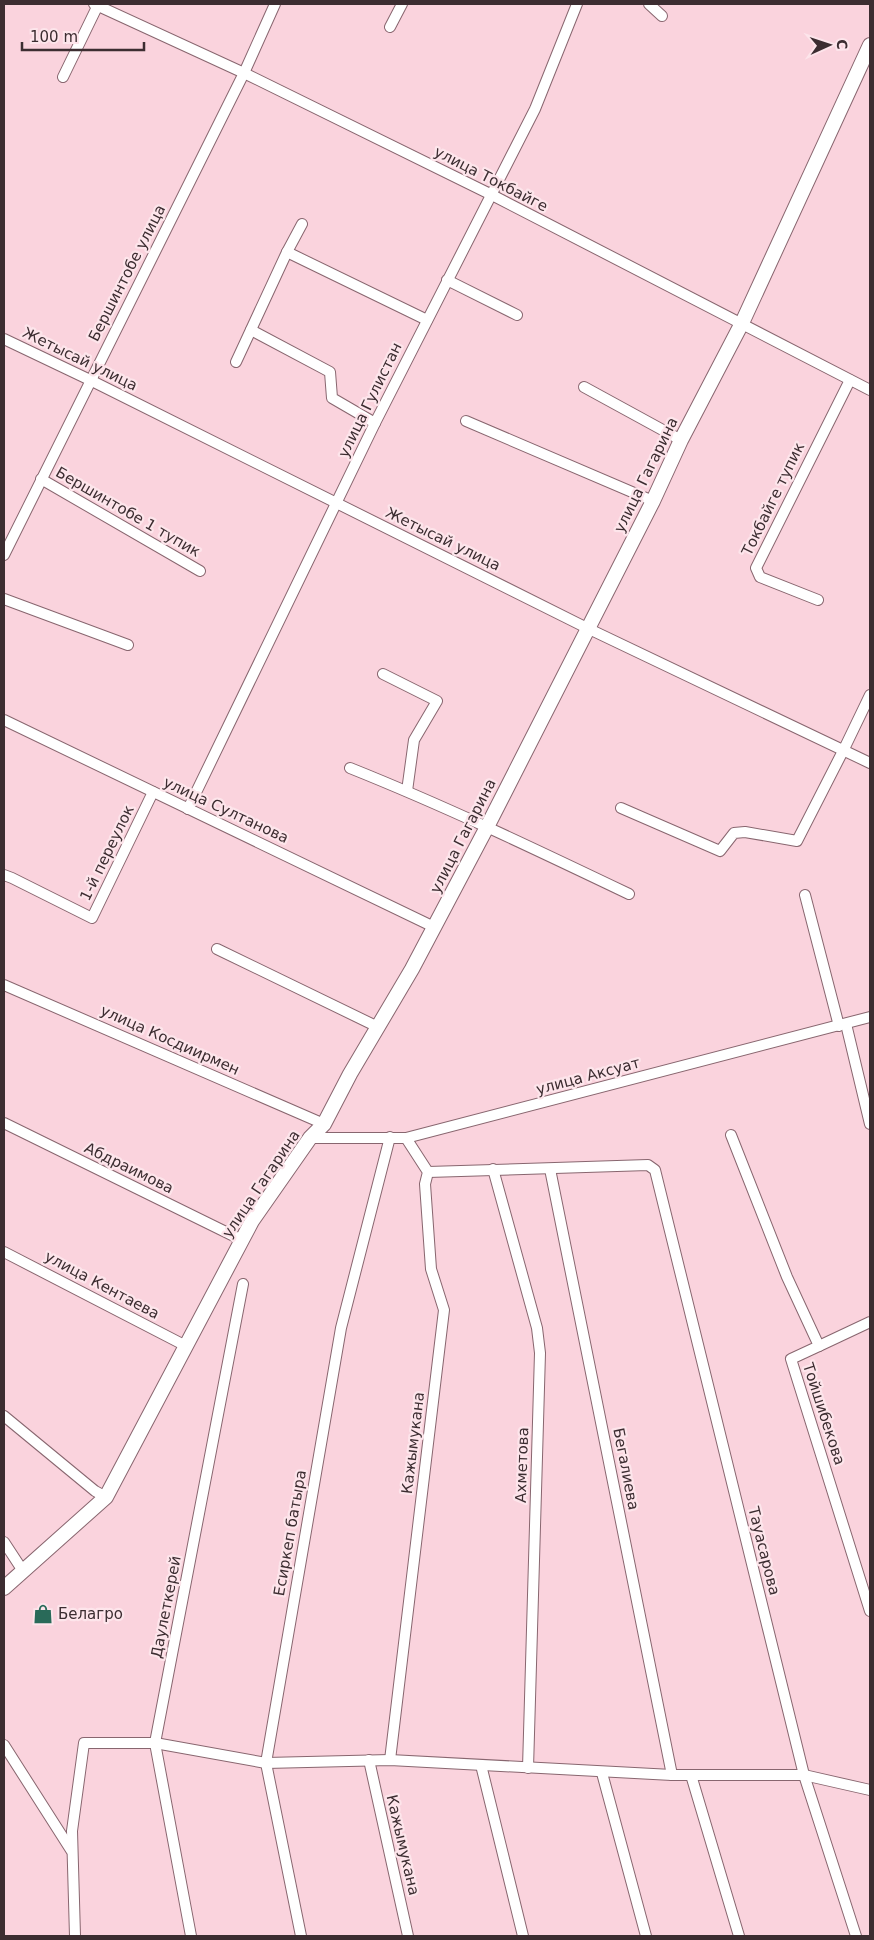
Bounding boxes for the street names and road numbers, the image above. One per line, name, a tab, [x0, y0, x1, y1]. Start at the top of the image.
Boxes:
street label: улица Токбайге	[431, 143, 551, 215]
street label: Бершинтобе улица	[85, 202, 169, 344]
street label: Жетысай улица	[20, 323, 140, 395]
street label: улица Гулистан	[334, 340, 406, 460]
street label: улица Гагарина	[610, 414, 682, 536]
street label: Токбайге тупик	[737, 439, 808, 559]
street label: Бершинтобе 1 тупик	[52, 463, 204, 561]
street label: Жетысай улица	[383, 503, 503, 575]
street label: улица Султанова	[160, 773, 292, 847]
street label: улица Гагарина	[426, 776, 500, 896]
street label: 1-й переулок	[76, 802, 138, 904]
street label: улица Косдиирмен	[98, 1001, 242, 1079]
street label: улица Аксуат	[534, 1053, 642, 1099]
street label: улица Гагарина	[218, 1127, 304, 1241]
street label: Абдраимова	[82, 1139, 176, 1197]
street label: улица Кентаева	[42, 1247, 162, 1323]
street label: Тойшибекова	[799, 1360, 849, 1467]
street label: Кажымукана	[398, 1391, 428, 1495]
street label: Бегалиева	[609, 1426, 643, 1512]
street label: Ахметова	[512, 1427, 532, 1503]
street label: Есиркеп батыра	[270, 1469, 310, 1597]
street label: Тауасарова	[744, 1504, 784, 1597]
street label: Даулеткерей	[147, 1554, 185, 1660]
street label: Кажымукана	[383, 1793, 423, 1897]

